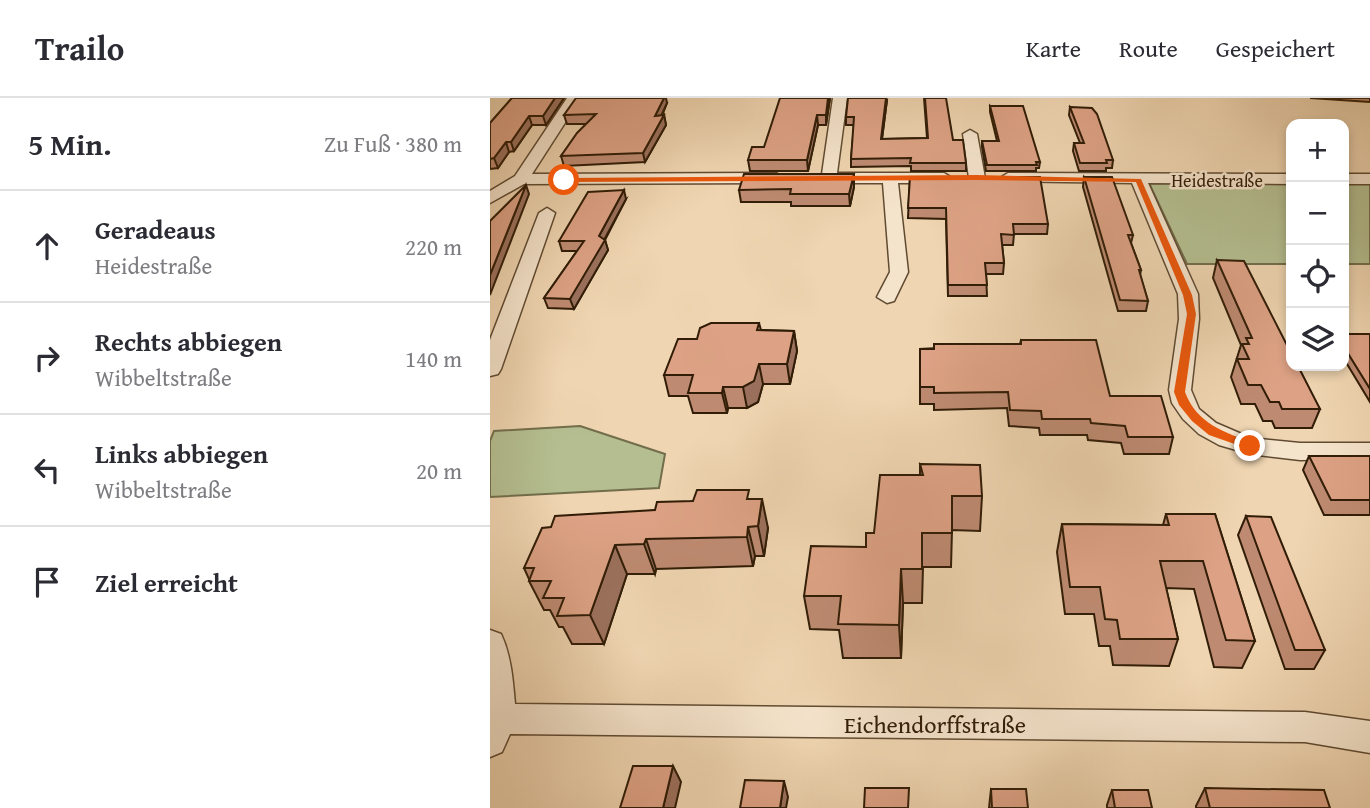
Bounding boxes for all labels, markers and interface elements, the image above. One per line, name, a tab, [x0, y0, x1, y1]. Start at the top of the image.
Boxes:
text: Trailo	[35, 24, 124, 72]
text: Karte	[1026, 31, 1081, 66]
text: Route	[1119, 31, 1178, 66]
text: Gespeichert	[1216, 31, 1335, 66]
map controls	[1286, 119, 1349, 371]
button: +	[1286, 119, 1349, 182]
text: 5 Min.	[28, 122, 111, 166]
text: Zu Fuß · 380 m	[324, 127, 462, 160]
route start	[548, 164, 579, 195]
street label: Heidestraße	[1171, 167, 1263, 194]
button: −	[1286, 182, 1349, 245]
text: Geradeaus	[95, 210, 216, 249]
icon: ahead	[28, 227, 66, 265]
text: 220 m	[405, 230, 462, 263]
button: locate	[1286, 245, 1349, 308]
text: Heidestraße	[95, 249, 212, 282]
button: layers	[1286, 308, 1349, 371]
text: Rechts abbiegen	[95, 322, 282, 361]
icon: right	[28, 339, 66, 377]
text: 140 m	[405, 342, 462, 375]
text: Wibbeltstraße	[95, 361, 232, 394]
route end	[1234, 430, 1265, 461]
text: Links abbiegen	[95, 434, 268, 473]
icon: left	[28, 451, 66, 489]
text: 20 m	[416, 454, 462, 487]
text: Wibbeltstraße	[95, 473, 232, 506]
icon: arrive	[28, 563, 66, 601]
text: Ziel erreicht	[95, 563, 238, 602]
street label: Eichendorffstraße	[844, 707, 1026, 742]

